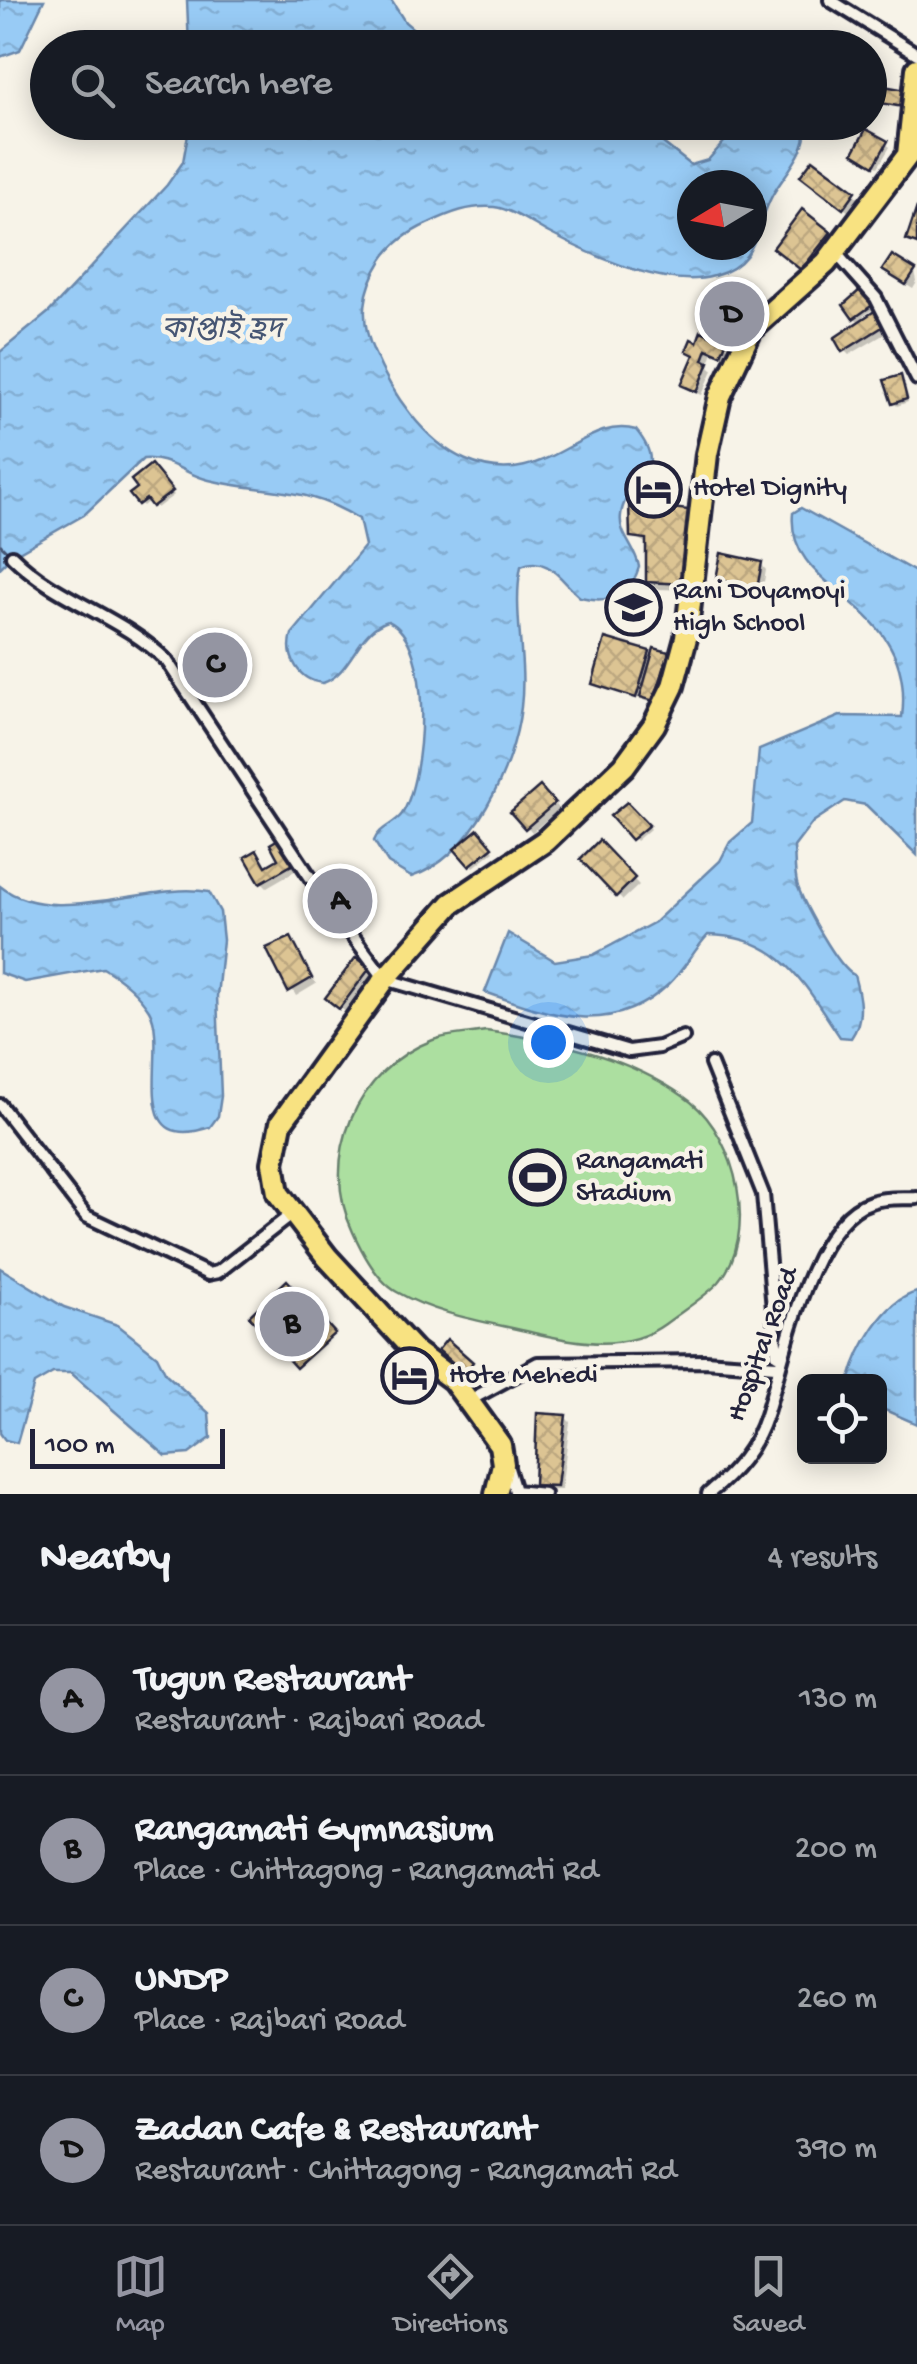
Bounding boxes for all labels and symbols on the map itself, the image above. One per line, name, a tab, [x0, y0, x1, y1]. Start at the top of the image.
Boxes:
north arrow	[677, 170, 767, 260]
pin: D	[700, 276, 764, 352]
water label: কাপ্তাই হ্রদ	[161, 309, 288, 349]
hotel icon: Hotel Dignity	[624, 459, 684, 519]
place label: Hotel Dignity	[693, 473, 847, 506]
place label: Rani Doyamoyi High School	[673, 576, 846, 641]
school or university icon: Rani Doyamoyi High School	[604, 578, 664, 638]
pin: C	[182, 628, 248, 702]
pin: A	[308, 864, 372, 938]
your location	[523, 1017, 574, 1068]
place label: Rangamati Stadium	[576, 1146, 704, 1211]
sports icon: Rangamati Stadium	[507, 1148, 567, 1208]
street label: Hospital Road	[721, 1261, 808, 1427]
pin: B	[260, 1286, 324, 1362]
hotel icon: Hote Mehedi	[380, 1346, 440, 1406]
place label: Hote Mehedi	[449, 1360, 598, 1393]
scale bar	[30, 1424, 225, 1468]

